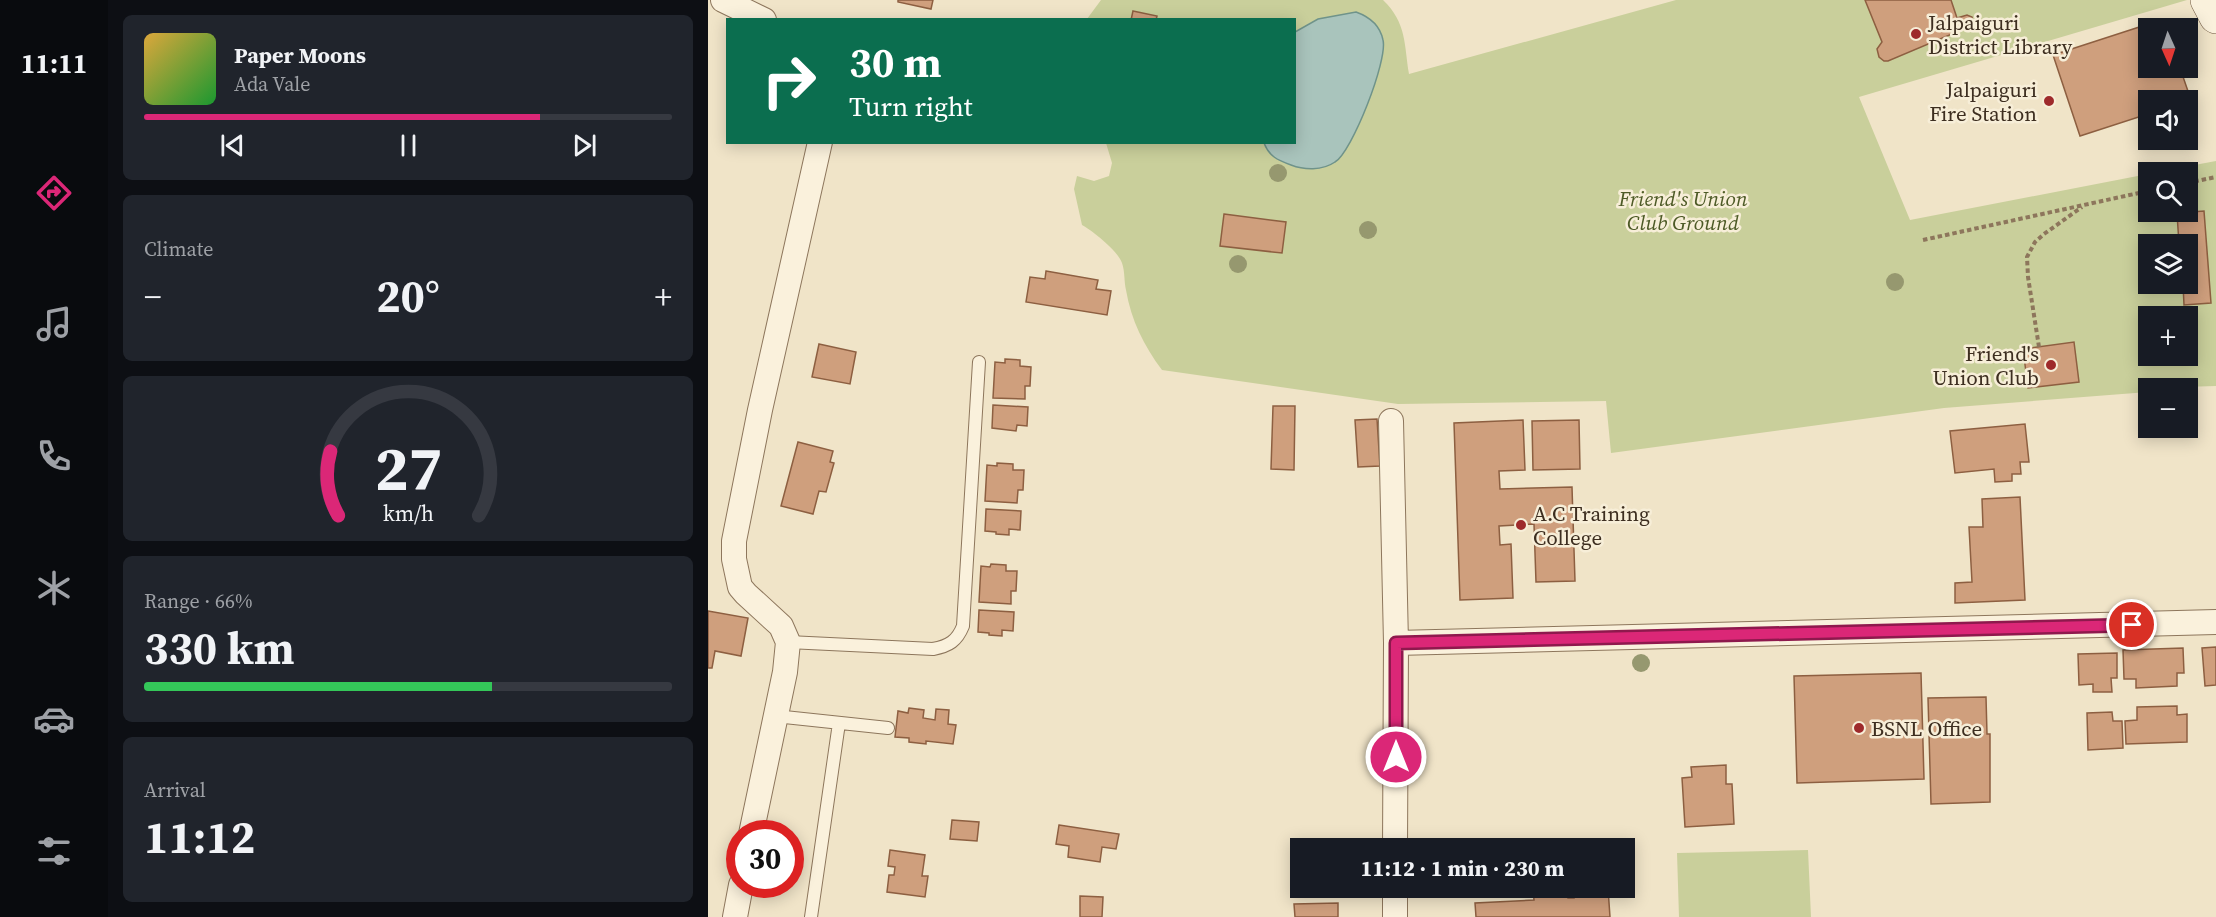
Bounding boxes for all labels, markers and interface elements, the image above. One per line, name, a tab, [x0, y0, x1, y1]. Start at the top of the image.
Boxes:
place label: Jalpaiguri District Library	[1927, 8, 2072, 61]
north arrow	[2138, 18, 2198, 78]
map controls	[2138, 18, 2198, 438]
marker: Jalpaiguri District Library	[1909, 27, 1923, 41]
text: 30 m	[849, 33, 942, 91]
text: Paper Moons	[234, 40, 366, 70]
icon: right	[750, 42, 828, 120]
text: 11:11	[21, 45, 87, 82]
text: Ada Vale	[234, 70, 310, 98]
place label: Jalpaiguri Fire Station	[1929, 75, 2037, 128]
text: Turn right	[849, 88, 973, 125]
button: sound	[2138, 90, 2198, 150]
marker: Jalpaiguri Fire Station	[2042, 94, 2056, 108]
icon: previous	[216, 129, 249, 162]
icon: pause	[392, 129, 425, 162]
icon: next	[568, 129, 601, 162]
button: search	[2138, 162, 2198, 222]
icon: directions	[33, 172, 75, 214]
park label: Friend's Union Club Ground	[1618, 184, 1748, 237]
button: layers	[2138, 234, 2198, 294]
text: Climate	[144, 235, 213, 263]
text: 20°	[376, 265, 440, 327]
text: −	[144, 274, 162, 319]
text: +	[654, 274, 672, 319]
icon: music	[33, 303, 75, 345]
button: +	[2138, 306, 2198, 366]
place label: Friend's Union Club	[1933, 339, 2039, 392]
marker: Friend's Union Club	[2044, 358, 2058, 372]
button: −	[2138, 378, 2198, 438]
text: 27	[374, 425, 442, 511]
icon: phone	[33, 435, 75, 477]
text: km/h	[382, 499, 434, 528]
place label: A.C Training College	[1533, 499, 1650, 552]
marker: A.C Training College	[1514, 518, 1528, 532]
icon: climate	[33, 567, 75, 609]
text: Range · 66%	[144, 587, 253, 615]
pin	[2106, 599, 2157, 650]
icon: arrive	[2115, 608, 2148, 641]
text: 330 km	[144, 617, 295, 679]
icon: car	[33, 698, 75, 740]
place label: BSNL Office	[1871, 714, 1982, 743]
marker: BSNL Office	[1852, 721, 1866, 735]
position arrow	[1364, 725, 1428, 789]
text: Arrival	[144, 776, 206, 804]
text: 11:12	[144, 806, 255, 868]
speed limit sign: 30	[726, 820, 804, 898]
icon: filters	[33, 830, 75, 872]
text: 11:12 · 1 min · 230 m	[1361, 853, 1564, 883]

